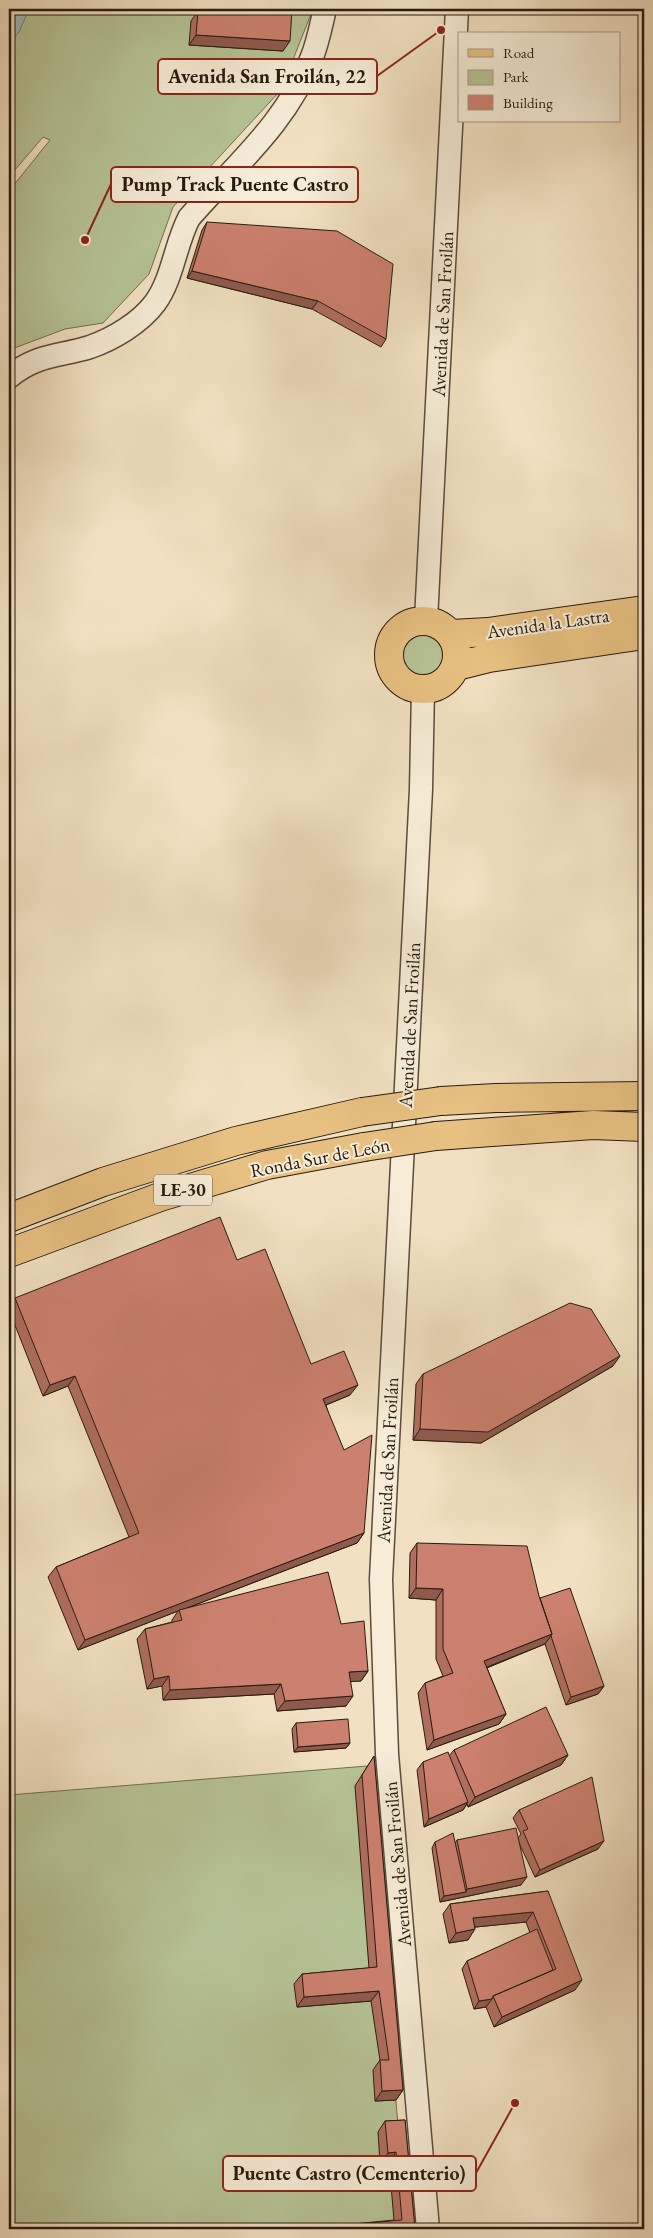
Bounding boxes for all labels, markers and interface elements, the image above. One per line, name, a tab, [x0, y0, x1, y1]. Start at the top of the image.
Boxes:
legend	[458, 32, 620, 122]
text: Road	[503, 43, 535, 62]
callout: Avenida San Froilán, 22	[158, 59, 377, 94]
text: Avenida San Froilán, 22	[167, 63, 367, 89]
text: Park	[503, 67, 530, 86]
text: Building	[503, 93, 553, 112]
callout: Pump Track Puente Castro	[111, 167, 358, 202]
text: Pump Track Puente Castro	[121, 171, 349, 197]
street label: Avenida de San Froilán	[426, 230, 459, 399]
street label: Avenida la Lastra	[484, 602, 611, 645]
street label: Avenida de San Froilán	[393, 941, 426, 1110]
street label: Ronda Sur de León	[248, 1132, 392, 1183]
road number: LE-30	[154, 1174, 212, 1206]
street label: Avenida de San Froilán	[371, 1376, 404, 1545]
street label: Avenida de San Froilán	[378, 1780, 417, 1949]
callout: Puente Castro (Cementerio)	[223, 2156, 476, 2191]
text: Puente Castro (Cementerio)	[232, 2160, 466, 2186]

